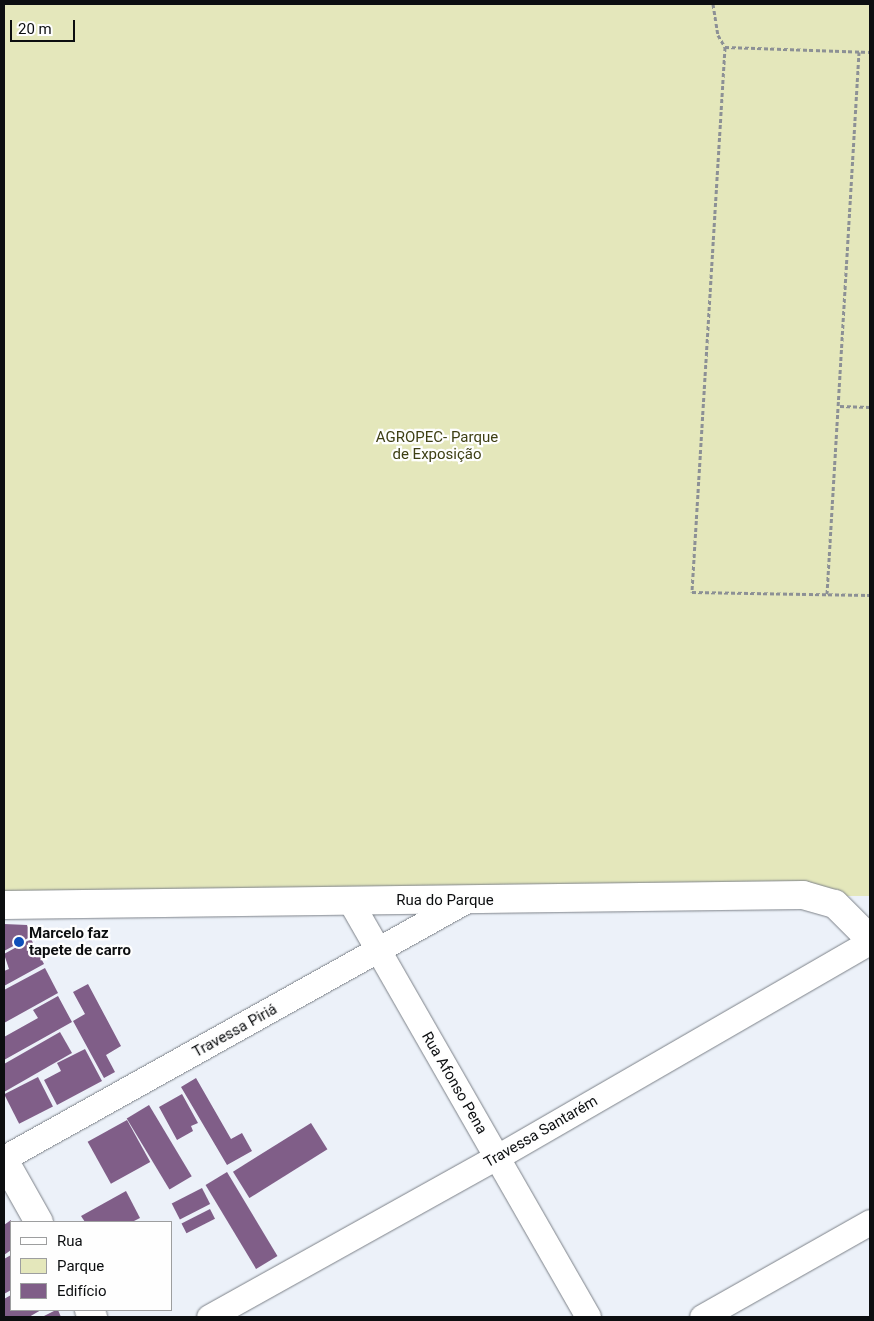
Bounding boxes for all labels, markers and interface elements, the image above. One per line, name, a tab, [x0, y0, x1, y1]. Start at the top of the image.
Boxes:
scale bar	[12, 10, 78, 42]
text: 20 m	[18, 20, 52, 38]
park label: AGROPEC- Parque de Exposição	[376, 428, 498, 463]
street label: Rua do Parque	[396, 892, 494, 910]
place label: Marcelo faz tapete de carro	[29, 924, 131, 959]
marker: Marcelo faz tapete de carro	[13, 936, 25, 948]
street label: Travessa Piriá	[190, 1000, 280, 1062]
street label: Rua Afonso Pena	[417, 1029, 491, 1137]
street label: Travessa Santarém	[481, 1092, 601, 1172]
legend	[10, 1221, 172, 1311]
text: Rua	[57, 1232, 83, 1250]
text: Parque	[57, 1257, 104, 1275]
text: Edifício	[57, 1282, 106, 1300]

